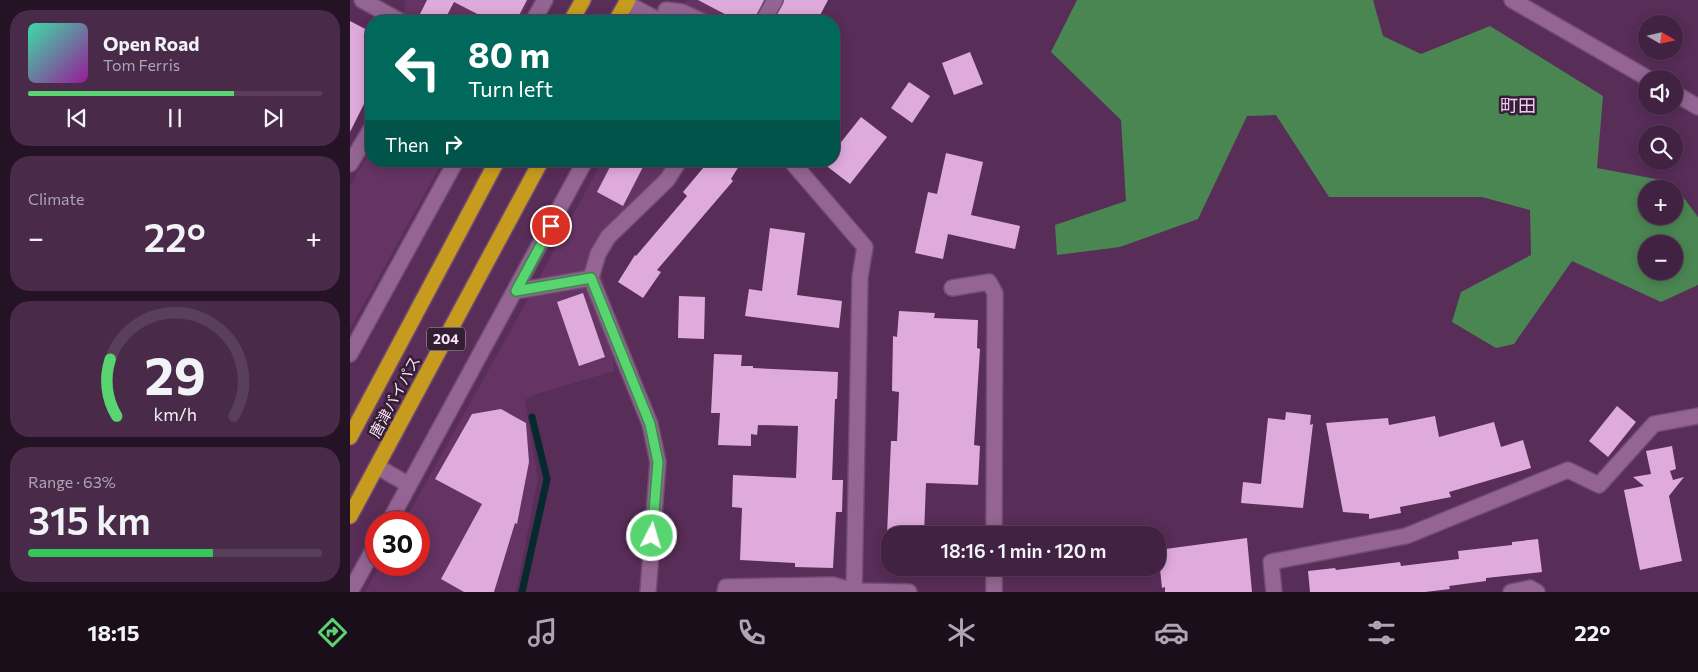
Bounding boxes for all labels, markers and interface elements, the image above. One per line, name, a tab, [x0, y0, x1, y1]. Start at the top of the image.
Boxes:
north arrow	[1638, 15, 1682, 60]
map controls	[1638, 15, 1683, 280]
text: Open Road	[103, 32, 199, 55]
text: 80 m	[468, 32, 550, 75]
icon: left	[385, 35, 450, 100]
text: Tom Ferris	[103, 55, 180, 74]
button: sound	[1638, 70, 1683, 115]
text: Turn left	[468, 75, 553, 102]
district label: 町田	[1500, 94, 1536, 116]
icon: previous	[63, 104, 91, 132]
icon: pause	[161, 104, 189, 132]
icon: next	[259, 104, 287, 132]
button: search	[1638, 125, 1683, 170]
icon: right	[439, 130, 467, 158]
text: Then	[385, 133, 429, 156]
button: +	[1638, 180, 1683, 225]
text: Climate	[28, 189, 84, 208]
pin	[530, 205, 572, 247]
icon: arrive	[537, 212, 565, 240]
text: 22°	[144, 213, 206, 260]
text: −	[28, 220, 44, 254]
text: +	[306, 220, 322, 254]
button: −	[1638, 235, 1683, 280]
road number: 204	[427, 328, 465, 350]
text: 29	[144, 342, 206, 406]
street label: 唐津バイパス	[365, 353, 423, 440]
text: km/h	[153, 403, 197, 425]
text: Range · 63%	[28, 472, 116, 491]
text: 315 km	[28, 496, 151, 543]
position arrow	[625, 509, 677, 561]
speed limit sign: 30	[365, 511, 430, 576]
text: 18:16 · 1 min · 120 m	[941, 539, 1106, 562]
icon: directions	[315, 615, 350, 650]
icon: music	[525, 615, 560, 650]
icon: phone	[734, 615, 769, 650]
icon: climate	[944, 615, 979, 650]
icon: car	[1154, 615, 1189, 650]
icon: filters	[1364, 615, 1399, 650]
text: 18:15	[87, 619, 140, 646]
text: 22°	[1574, 619, 1610, 646]

